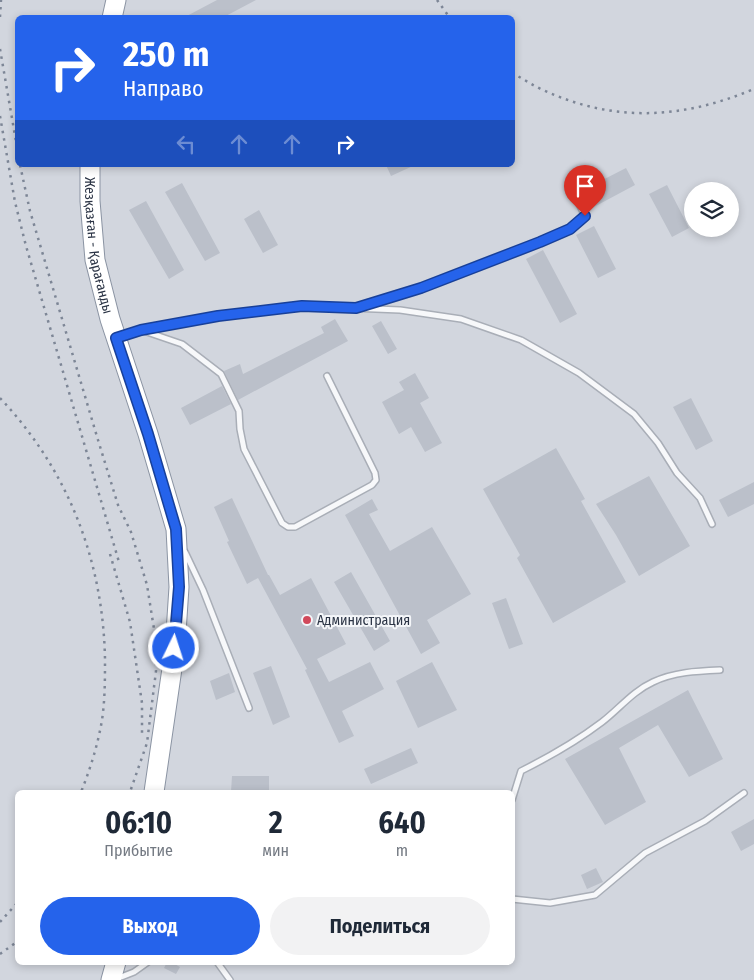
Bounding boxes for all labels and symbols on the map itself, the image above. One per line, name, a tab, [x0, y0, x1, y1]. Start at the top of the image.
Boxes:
pin	[564, 165, 606, 216]
street label: Жезқазған - Қарағанды	[81, 177, 117, 315]
place label: Администрация	[317, 612, 410, 629]
marker: Администрация	[301, 614, 313, 626]
position arrow	[147, 621, 199, 673]

